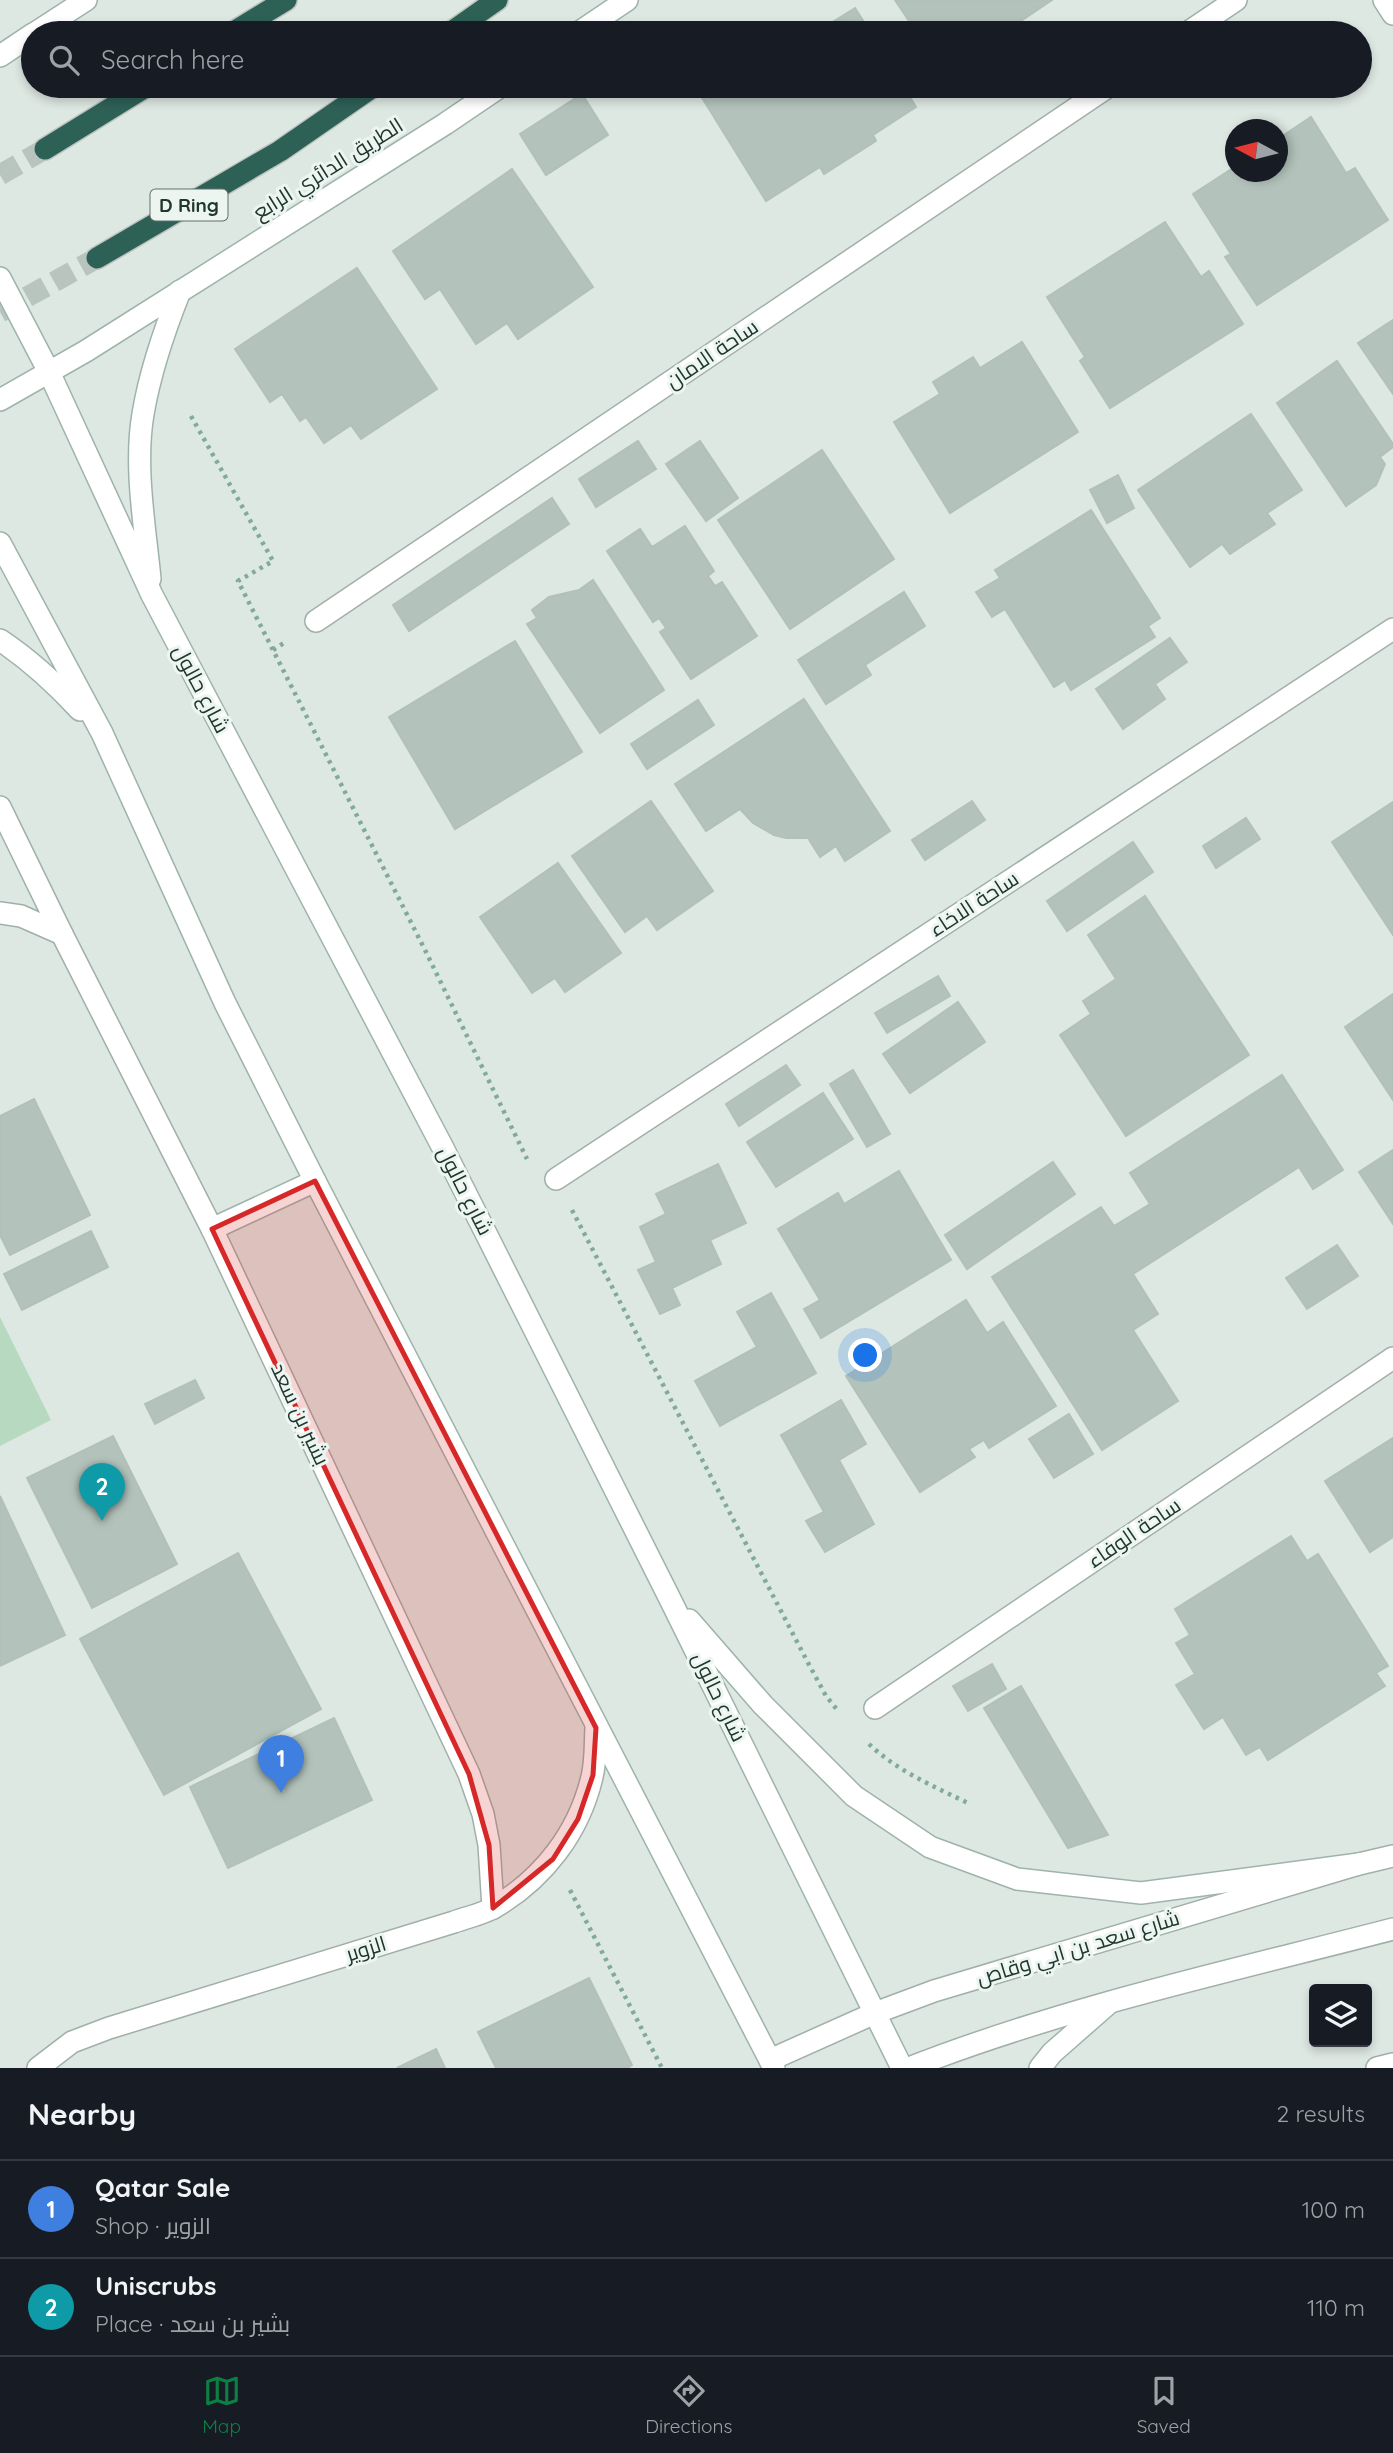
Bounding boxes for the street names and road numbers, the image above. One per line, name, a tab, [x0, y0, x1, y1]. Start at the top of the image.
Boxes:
street label: الطريق الدائري الرابع	[248, 111, 410, 228]
road number: D Ring	[150, 190, 228, 220]
street label: ساحة الامان	[660, 313, 763, 394]
street label: شارع حالول	[166, 640, 236, 738]
street label: ساحة الاخاء	[924, 865, 1023, 942]
street label: شارع حالول	[431, 1142, 499, 1240]
street label: بشير بن سعد	[265, 1358, 336, 1469]
street label: ساحة الوفاء	[1082, 1491, 1185, 1573]
street label: شارع حالول	[685, 1648, 753, 1746]
street label: شارع سعد بن ابي وقاص	[973, 1904, 1184, 1994]
street label: الزوير	[341, 1930, 389, 1967]

